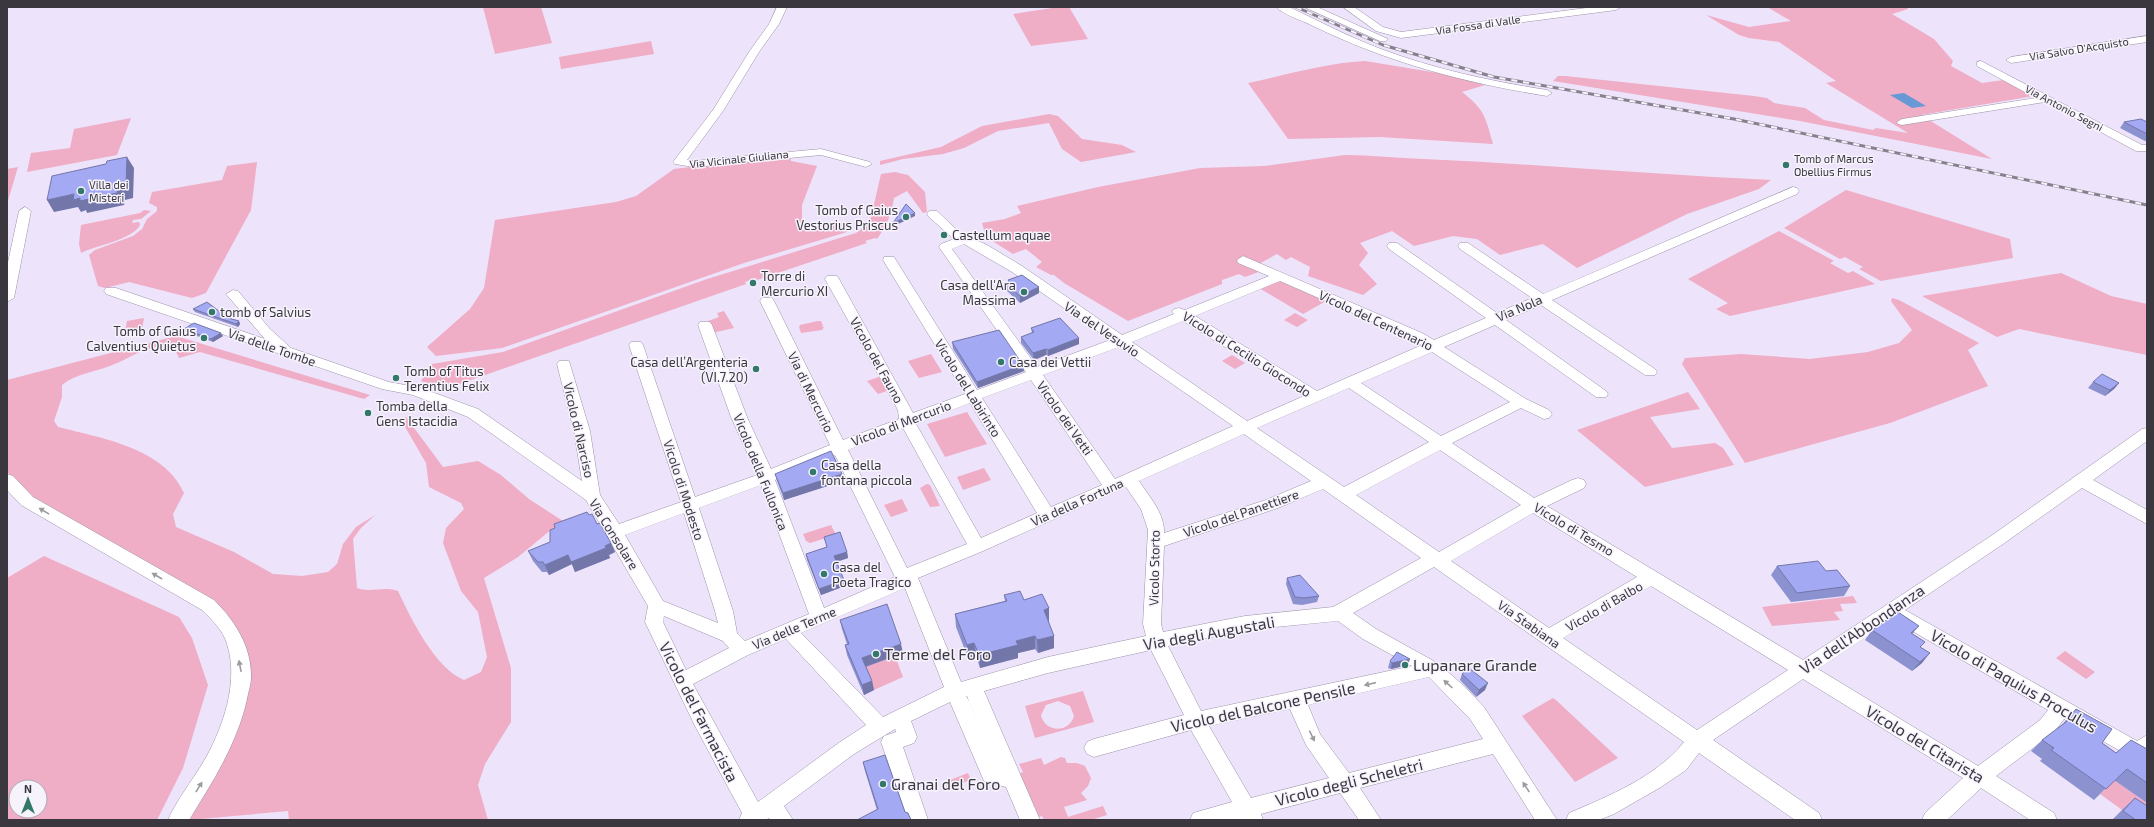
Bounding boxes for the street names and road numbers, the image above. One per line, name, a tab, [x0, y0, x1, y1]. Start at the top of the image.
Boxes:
street label: Via Fossa di Valle	[1435, 12, 1521, 37]
street label: Via Salvo D'Acquisto	[2028, 34, 2129, 63]
street label: Via Antonio Segni	[2023, 82, 2105, 134]
street label: Via Vicinale Giuliana	[689, 147, 789, 170]
street label: Vicolo del Centenario	[1316, 287, 1436, 353]
street label: Via Nola	[1493, 291, 1545, 325]
street label: Via del Vesuvio	[1061, 298, 1143, 360]
street label: Vicolo di Cecilio Giocondo	[1180, 308, 1314, 400]
street label: Vicolo del Fauno	[847, 314, 907, 406]
street label: Via delle Tombe	[226, 324, 318, 370]
street label: Vicolo del Labirinto	[931, 336, 1005, 440]
street label: Via di Mercurio	[785, 349, 837, 435]
street label: Vicolo dei Vetti	[1034, 378, 1096, 458]
street label: Vicolo di Narciso	[560, 381, 598, 479]
street label: Vicolo di Mercurio	[849, 397, 953, 449]
street label: Vicolo della Fullonica	[730, 411, 792, 533]
street label: Vicolo di Modesto	[660, 438, 708, 542]
street label: Via della Fortuna	[1028, 474, 1126, 530]
street label: Vicolo del Panettiere	[1181, 486, 1301, 540]
street label: Via Consolare	[586, 496, 642, 572]
street label: Vicolo di Tesmo	[1531, 499, 1617, 559]
street label: Vicolo Storto	[1145, 530, 1163, 606]
street label: Vicolo di Balbo	[1563, 577, 1645, 635]
street label: Via dell'Abbondanza	[1796, 580, 1928, 677]
street label: Via Stabiana	[1495, 597, 1563, 651]
street label: Via delle Terme	[750, 603, 838, 653]
street label: Via degli Augustali	[1142, 612, 1276, 653]
street label: Vicolo di Paquius Proculus	[1927, 625, 2101, 736]
street label: Vicolo del Farmacista	[656, 639, 743, 785]
street label: Vicolo del Balcone Pensile	[1169, 678, 1357, 735]
street label: Vicolo del Citarista	[1863, 701, 1988, 786]
street label: Vicolo degli Scheletri	[1273, 754, 1425, 809]

